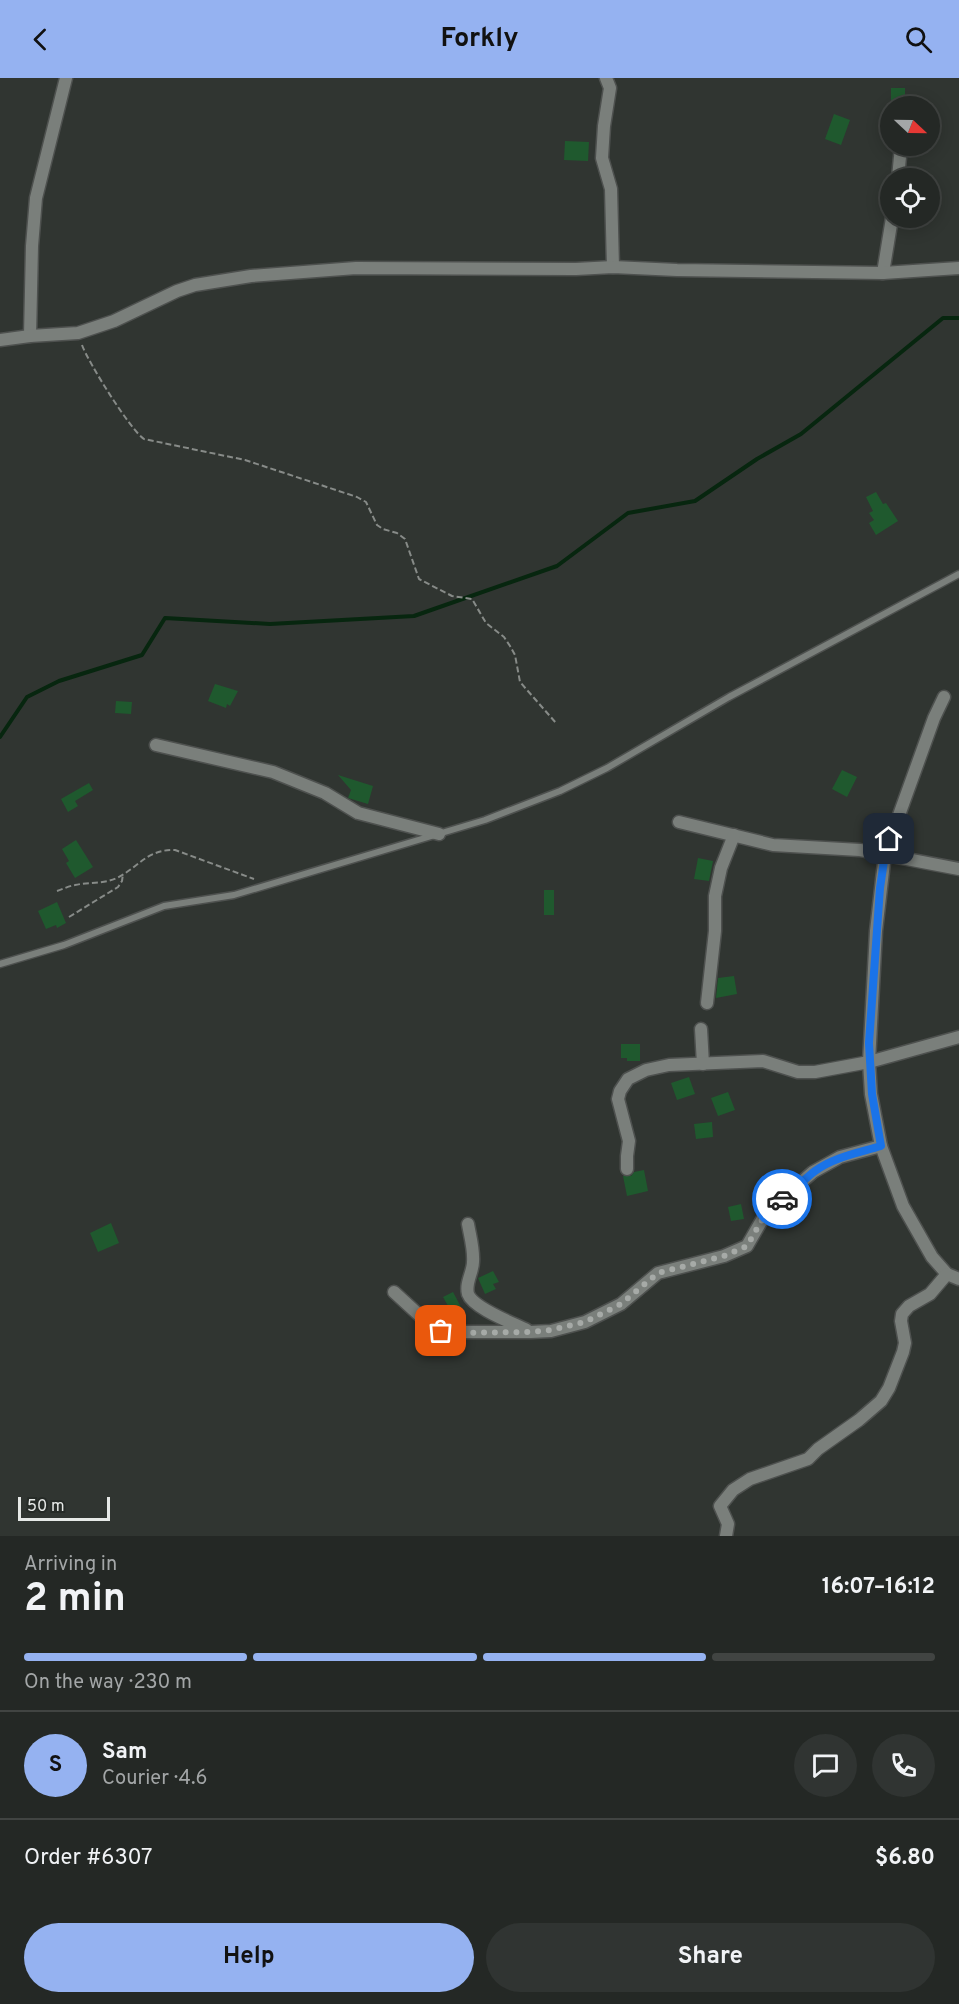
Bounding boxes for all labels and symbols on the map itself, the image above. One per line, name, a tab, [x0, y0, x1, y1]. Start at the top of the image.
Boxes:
north arrow	[880, 96, 940, 156]
pin	[863, 813, 914, 864]
courier	[752, 1169, 812, 1229]
pin	[415, 1305, 466, 1356]
scale bar	[18, 1494, 110, 1522]

